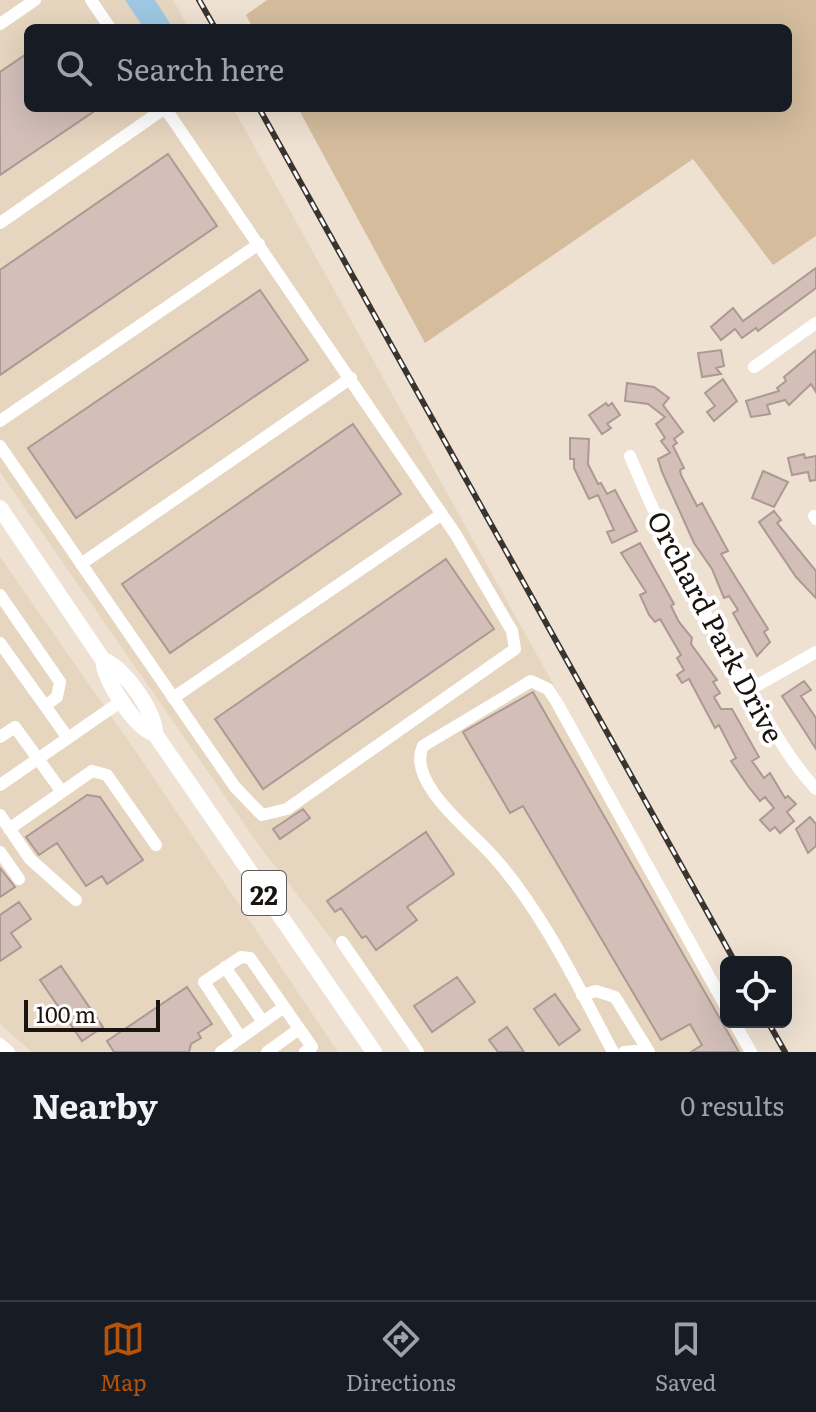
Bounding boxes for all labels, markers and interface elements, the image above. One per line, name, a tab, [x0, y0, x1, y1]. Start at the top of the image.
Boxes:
search box	[24, 24, 792, 112]
icon: search	[52, 46, 96, 90]
text: Search here	[116, 46, 284, 90]
street label: Orchard Park Drive	[638, 502, 796, 750]
road number: 22	[242, 871, 286, 915]
map controls	[720, 956, 792, 1028]
button: locate	[720, 956, 792, 1028]
scale bar	[24, 996, 160, 1032]
text: 100 m	[36, 997, 96, 1030]
text: Nearby	[32, 1079, 158, 1129]
text: 0 results	[680, 1085, 784, 1124]
tab: Map	[100, 1317, 147, 1398]
tab: Directions	[346, 1317, 456, 1398]
tab: Saved	[655, 1317, 716, 1398]

